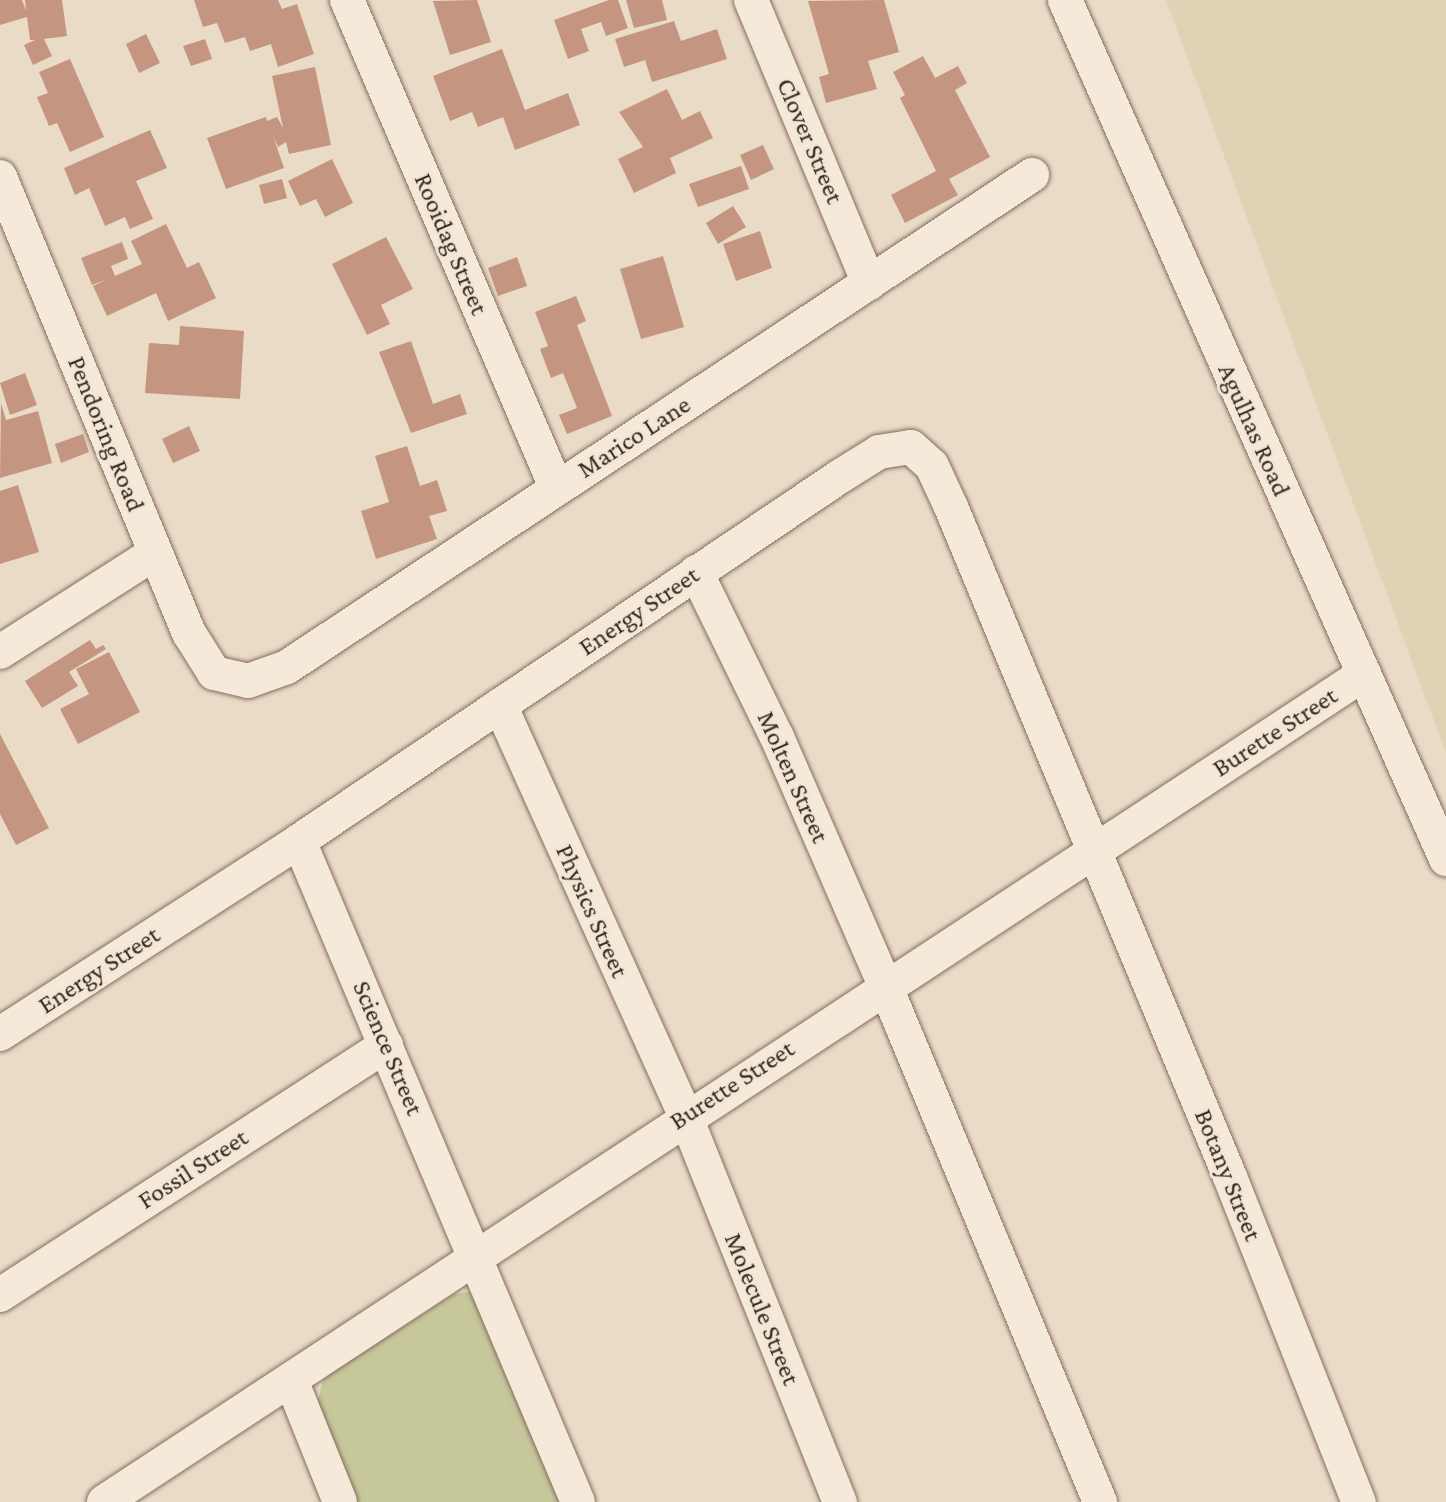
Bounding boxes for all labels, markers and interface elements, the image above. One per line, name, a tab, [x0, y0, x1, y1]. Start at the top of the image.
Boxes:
street label: Clover Street	[770, 74, 850, 208]
street label: Rooidag Street	[407, 169, 495, 319]
street label: Pendoring Road	[61, 352, 151, 516]
street label: Agulhas Road	[1211, 359, 1297, 501]
street label: Marico Lane	[572, 389, 696, 485]
street label: Energy Street	[573, 559, 705, 663]
street label: Burette Street	[1207, 680, 1343, 784]
street label: Molten Street	[750, 706, 836, 848]
street label: Physics Street	[549, 840, 635, 982]
street label: Energy Street	[32, 919, 166, 1021]
street label: Science Street	[346, 976, 430, 1120]
street label: Burette Street	[664, 1033, 800, 1137]
street label: Botany Street	[1187, 1105, 1269, 1245]
street label: Fossil Street	[132, 1122, 254, 1216]
street label: Molecule Street	[717, 1228, 807, 1390]

